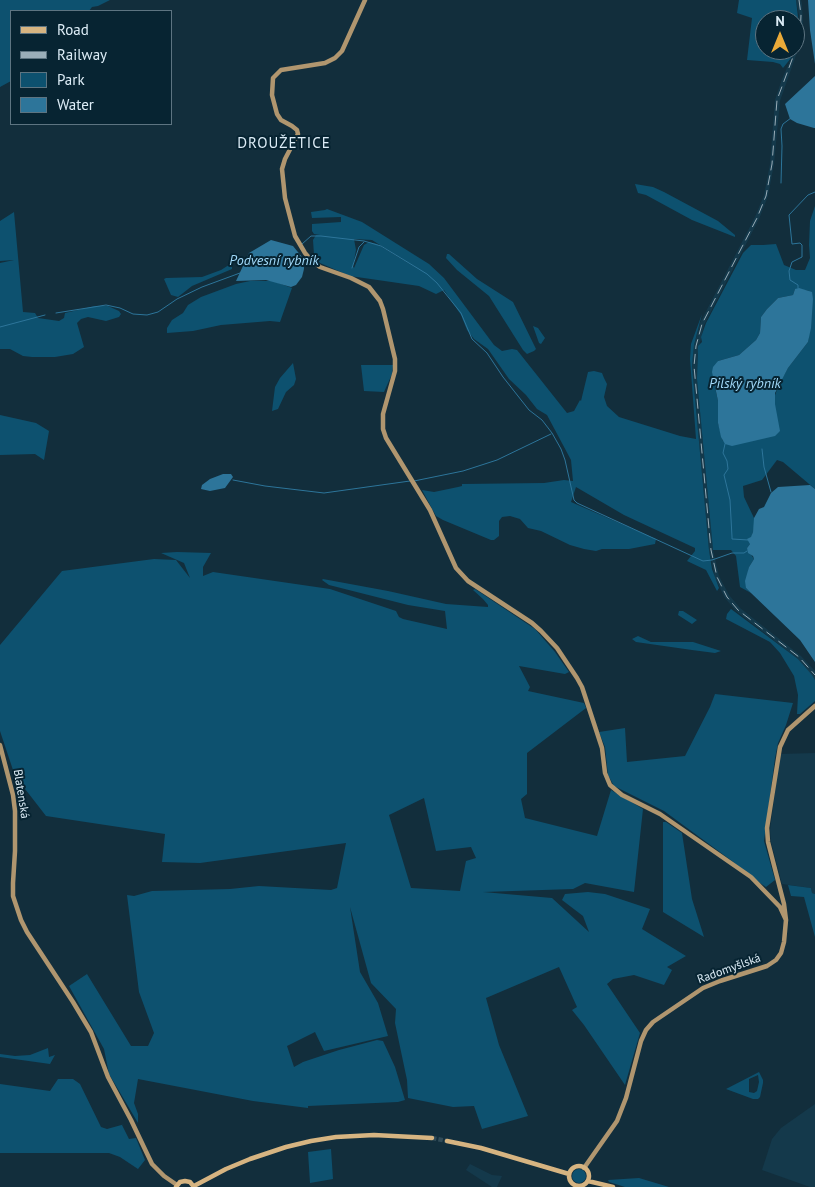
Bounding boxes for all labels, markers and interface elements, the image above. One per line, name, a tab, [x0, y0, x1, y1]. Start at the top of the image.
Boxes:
legend	[10, 10, 172, 125]
north arrow	[755, 10, 805, 60]
text: N	[775, 12, 785, 30]
text: Road	[57, 20, 89, 39]
text: Railway	[57, 45, 107, 64]
text: Park	[57, 70, 85, 89]
text: Water	[57, 95, 94, 114]
district label: DROUŽETICE	[236, 135, 332, 153]
water label: Podvesní rybník	[229, 253, 319, 269]
water label: Pilský rybník	[709, 376, 781, 392]
street label: Blatenská	[10, 768, 32, 820]
street label: Radomyšlská	[695, 951, 763, 987]

